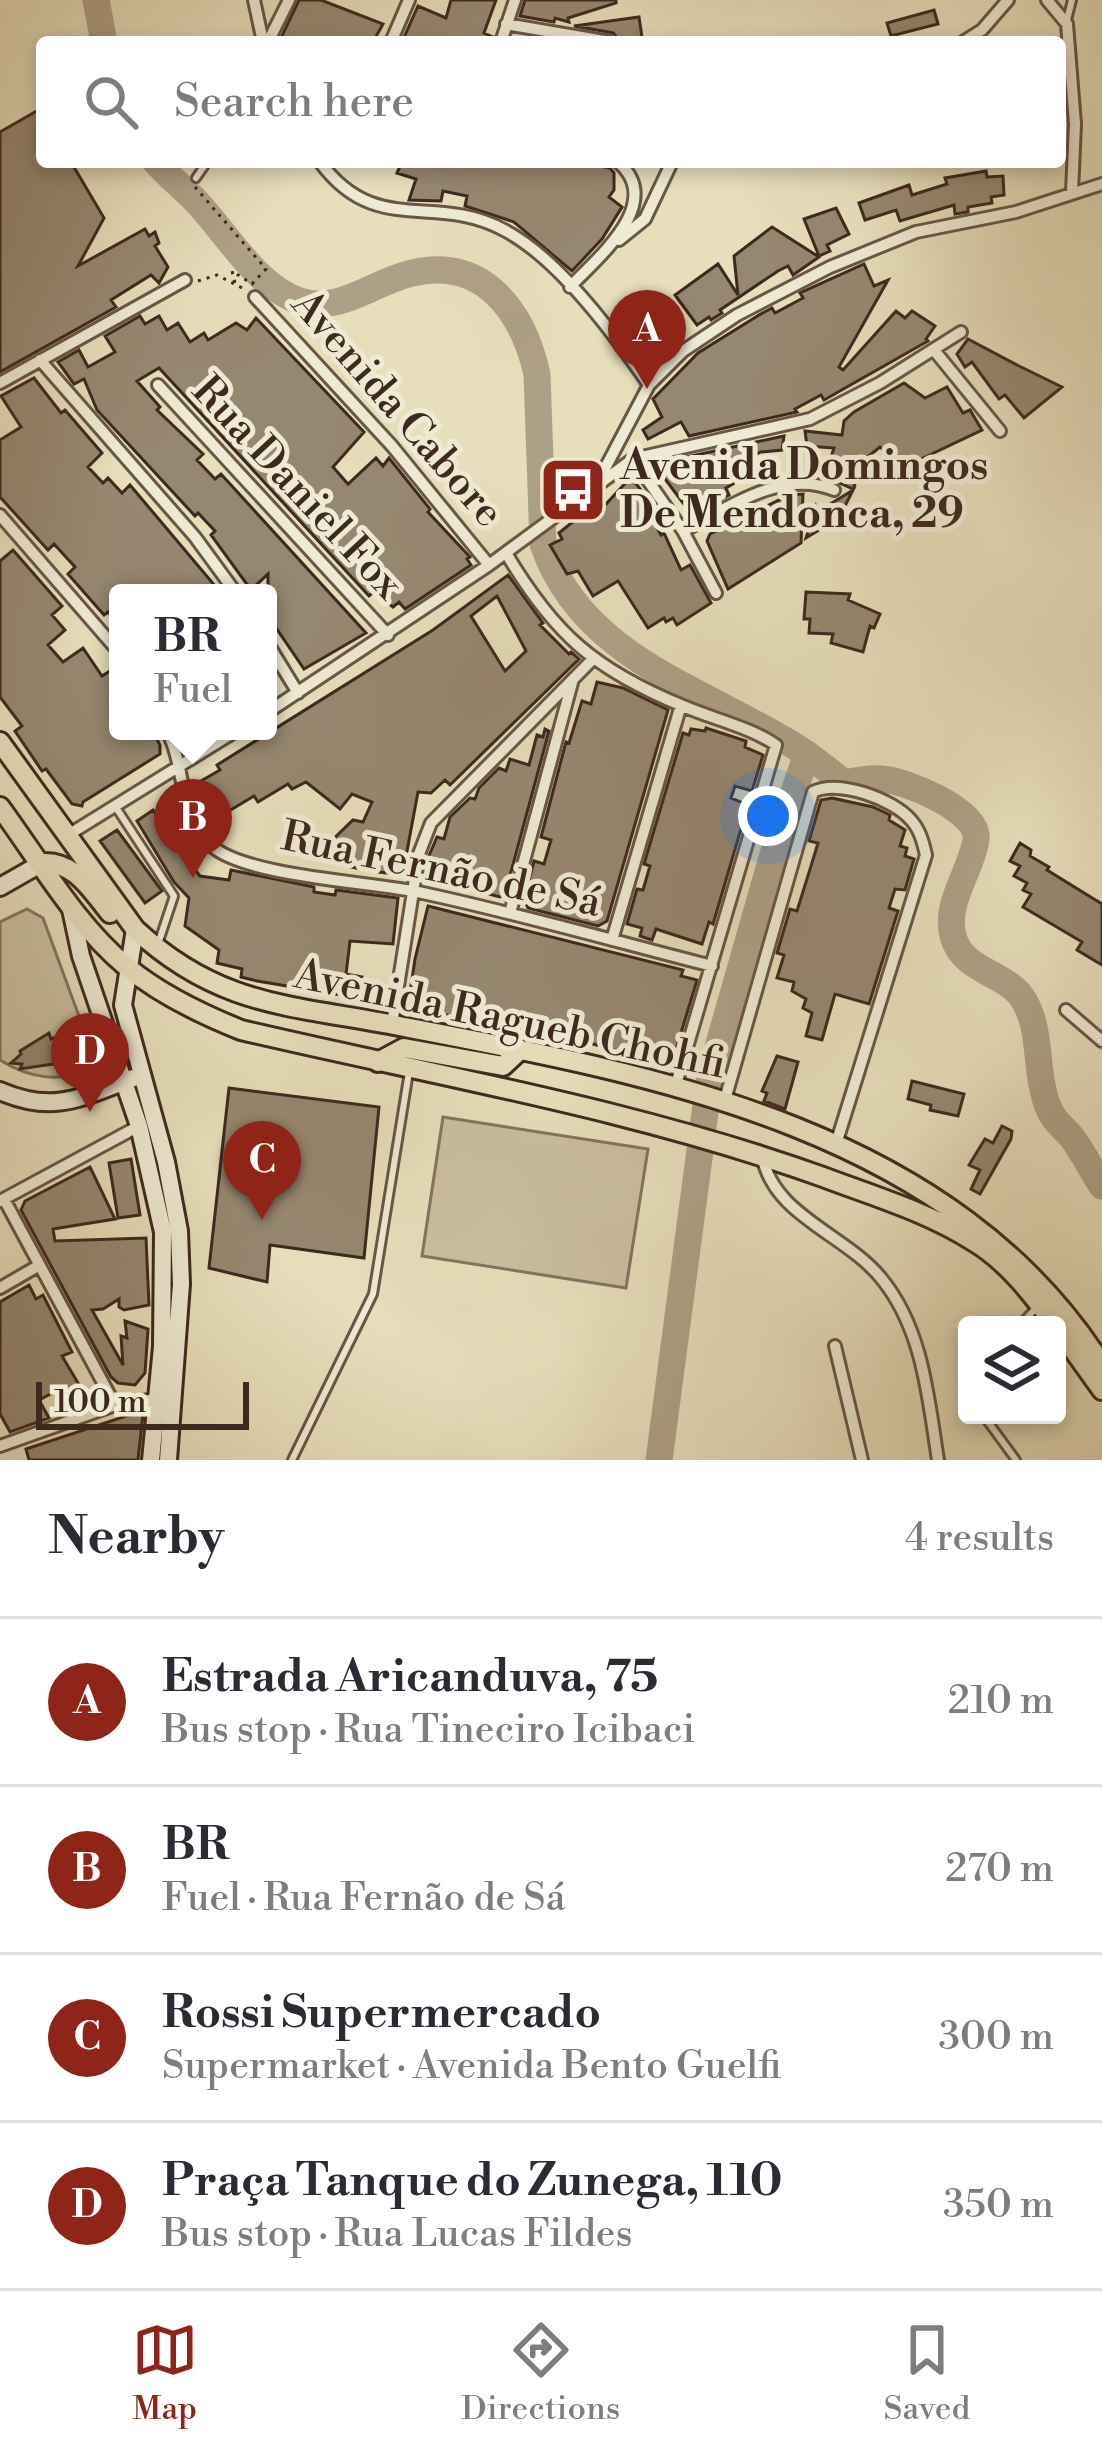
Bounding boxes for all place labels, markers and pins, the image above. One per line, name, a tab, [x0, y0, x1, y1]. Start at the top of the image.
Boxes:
pin: A	[608, 290, 686, 389]
place label: Avenida Domingos De Mendonca, 29	[619, 440, 988, 541]
bus stop icon: Avenida Domingos De Mendonca, 29	[538, 455, 608, 525]
pin: B	[154, 779, 232, 878]
pin: D	[51, 1013, 129, 1112]
pin: C	[223, 1121, 301, 1220]

